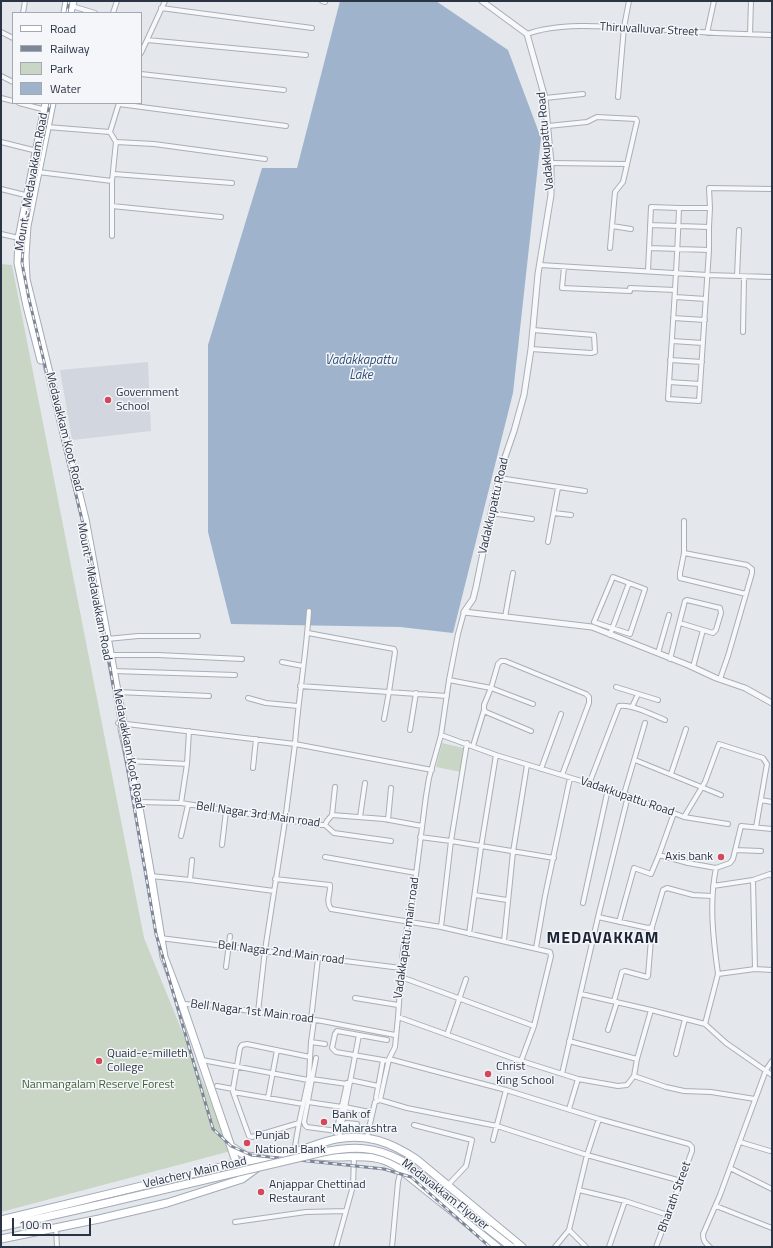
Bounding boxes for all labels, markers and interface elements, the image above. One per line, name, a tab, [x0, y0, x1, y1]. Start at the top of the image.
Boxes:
legend	[12, 12, 142, 104]
text: Road	[50, 19, 76, 38]
street label: Thiruvalluvar Street	[599, 20, 699, 40]
text: Railway	[50, 39, 90, 58]
text: Park	[50, 59, 73, 78]
text: Water	[50, 79, 81, 98]
street label: Vadakkupattu Road	[535, 91, 557, 191]
street label: Mount - Medavakkam Road	[13, 112, 51, 252]
water label: Vadakkapattu Lake	[325, 353, 397, 384]
street label: Medavakkam Koot Road	[42, 371, 86, 493]
place label: Government School	[116, 386, 179, 414]
marker: Government School	[103, 395, 113, 405]
street label: Vadakkupattu Road	[476, 456, 512, 556]
street label: Mount - Medavakkam Road	[74, 522, 114, 662]
street label: Medavakkam Koot Road	[109, 688, 147, 810]
street label: Vadakkupattu Road	[578, 774, 676, 820]
street label: Bell Nagar 3rd Main road	[195, 799, 321, 831]
place label: Axis bank	[665, 850, 713, 864]
marker: Axis bank	[716, 852, 726, 862]
street label: Vadakkapattu main road	[391, 876, 423, 1000]
district label: MEDAVAKKAM	[546, 929, 660, 949]
street label: Bell Nagar 2nd Main road	[217, 938, 345, 968]
street label: Bell Nagar 1st Main road	[189, 997, 315, 1027]
place label: Quaid-e-milleth College	[107, 1047, 188, 1075]
marker: Quaid-e-milleth College	[94, 1056, 104, 1066]
place label: Christ King School	[496, 1060, 554, 1088]
marker: Christ King School	[483, 1069, 493, 1079]
park label: Nanmangalam Reserve Forest	[22, 1078, 174, 1092]
place label: Bank of Maharashtra	[332, 1108, 397, 1136]
marker: Bank of Maharashtra	[319, 1117, 329, 1127]
place label: Punjab National Bank	[255, 1129, 326, 1157]
marker: Punjab National Bank	[242, 1138, 252, 1148]
street label: Velachery Main Road	[142, 1154, 248, 1192]
street label: Medavakkam Flyover	[398, 1156, 492, 1234]
street label: Bharath Street	[656, 1160, 694, 1234]
place label: Anjappar Chettinad Restaurant	[269, 1178, 366, 1206]
marker: Anjappar Chettinad Restaurant	[256, 1187, 266, 1197]
scale bar	[14, 1210, 93, 1236]
text: 100 m	[19, 1215, 52, 1234]

